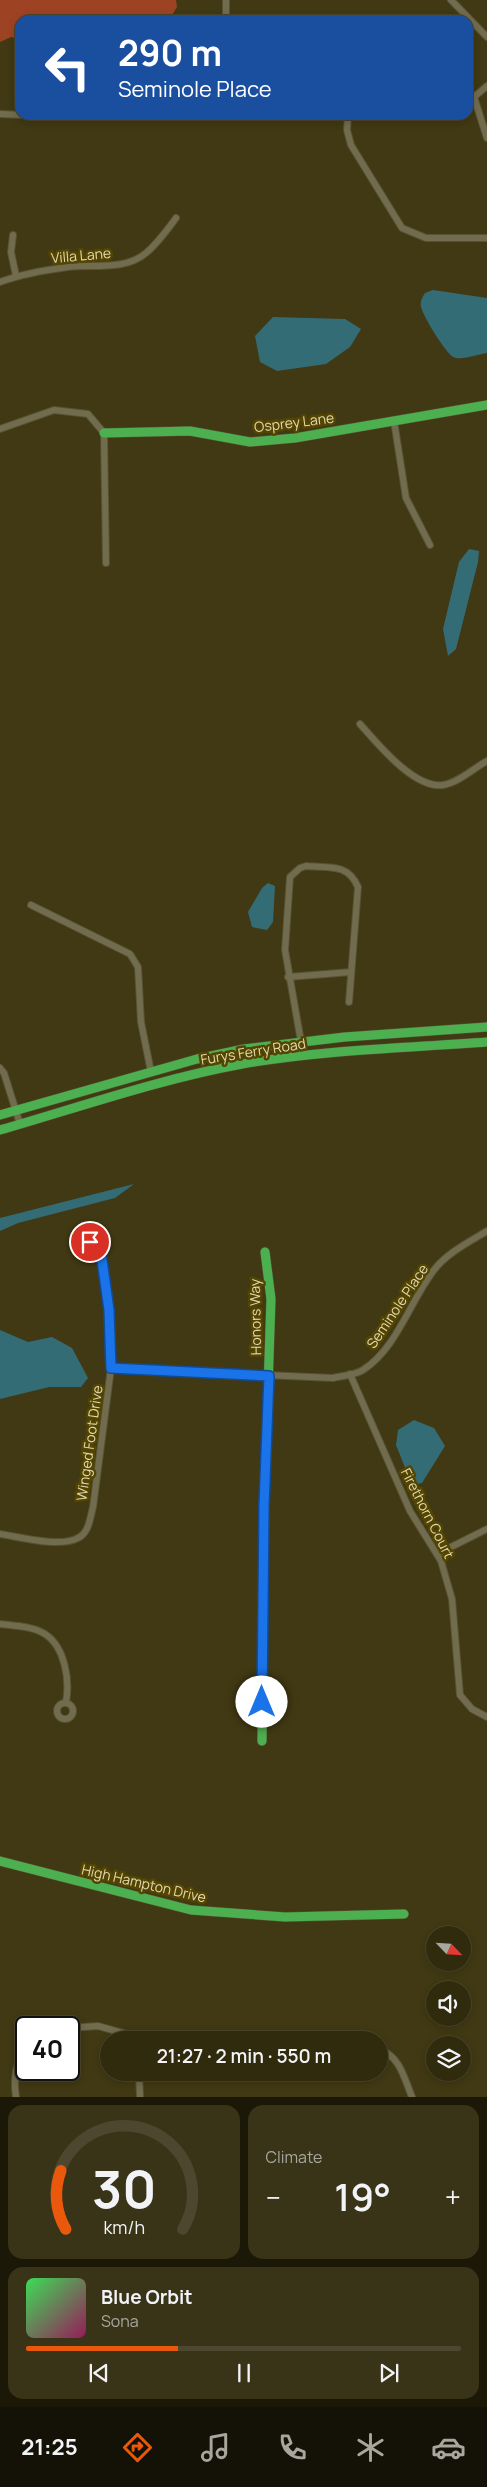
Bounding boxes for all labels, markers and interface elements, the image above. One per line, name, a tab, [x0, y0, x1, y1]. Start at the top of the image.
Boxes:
text: 290 m	[118, 29, 222, 77]
icon: left	[35, 35, 100, 100]
text: Seminole Place	[118, 74, 272, 104]
street label: Villa Lane	[50, 243, 112, 267]
street label: Osprey Lane	[253, 408, 335, 436]
street label: Furys Ferry Road	[199, 1033, 307, 1069]
pin	[69, 1221, 111, 1263]
icon: arrive	[76, 1228, 104, 1256]
street label: Seminole Place	[362, 1260, 432, 1352]
street label: Honors Way	[245, 1278, 265, 1355]
street label: Winged Foot Drive	[71, 1384, 107, 1502]
street label: Firethorn Court	[397, 1465, 459, 1562]
position arrow	[235, 1675, 287, 1727]
street label: High Hampton Drive	[80, 1859, 208, 1907]
north arrow	[426, 1926, 471, 1971]
map controls	[426, 1926, 471, 2081]
button: sound	[426, 1981, 471, 2026]
speed limit sign: 40	[15, 2016, 80, 2081]
button: layers	[426, 2036, 471, 2081]
text: 21:27 · 2 min · 550 m	[157, 2043, 331, 2069]
text: Climate	[266, 2146, 322, 2168]
text: 30	[92, 2153, 156, 2224]
text: 19°	[334, 2170, 391, 2222]
text: −	[266, 2178, 281, 2216]
text: +	[445, 2178, 461, 2216]
text: km/h	[103, 2215, 145, 2239]
text: Blue Orbit	[101, 2284, 193, 2310]
text: Sona	[101, 2310, 139, 2332]
icon: previous	[85, 2359, 113, 2387]
icon: pause	[230, 2359, 258, 2387]
icon: next	[375, 2359, 403, 2387]
icon: directions	[120, 2430, 155, 2465]
icon: music	[198, 2430, 233, 2465]
icon: phone	[275, 2430, 310, 2465]
icon: climate	[353, 2430, 388, 2465]
icon: car	[431, 2430, 466, 2465]
text: 21:25	[21, 2432, 78, 2462]

